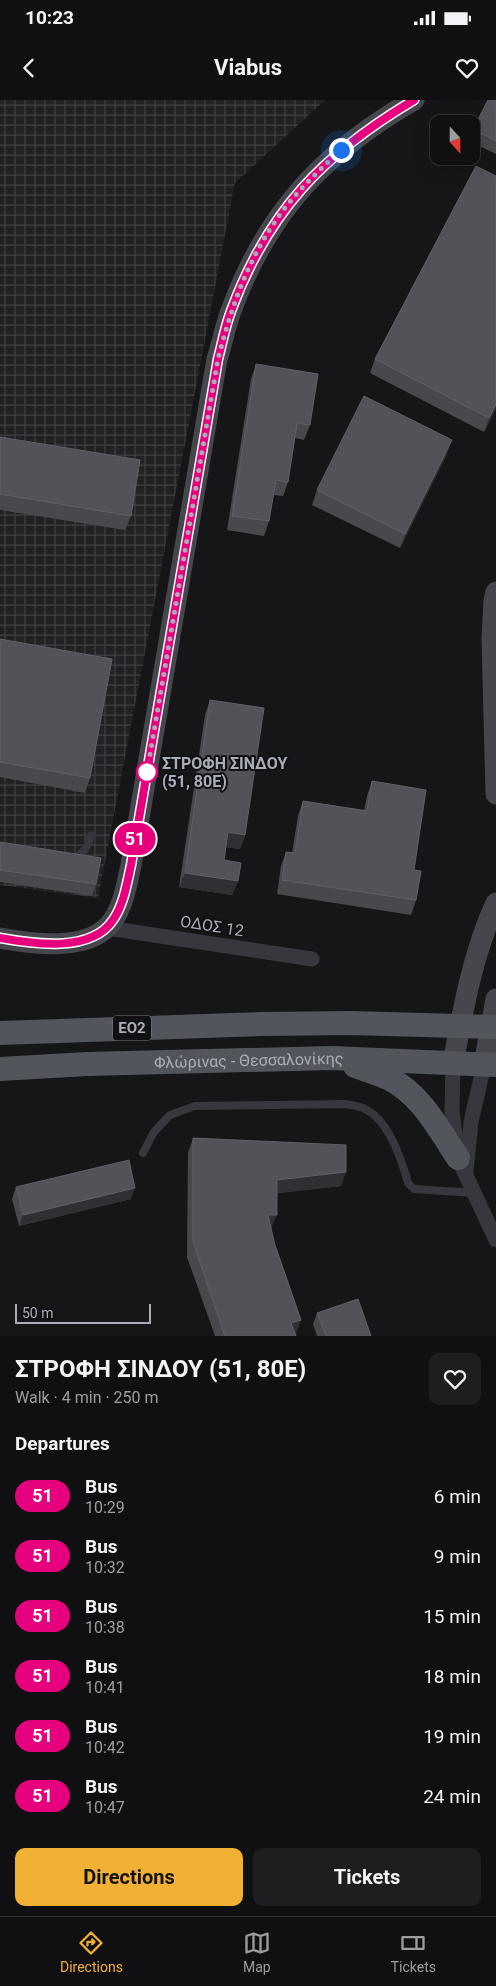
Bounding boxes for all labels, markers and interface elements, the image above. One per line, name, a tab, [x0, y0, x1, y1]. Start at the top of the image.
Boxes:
text: 10:23	[25, 6, 74, 29]
icon: back	[15, 54, 43, 82]
icon: heart	[453, 54, 481, 82]
text: Viabus	[214, 55, 282, 80]
north arrow	[430, 115, 480, 165]
map controls	[430, 115, 480, 165]
your location	[329, 138, 354, 163]
place label: ΣΤΡΟΦΗ ΣΙΝΔΟΥ (51, 80Ε)	[162, 754, 287, 791]
marker: ΣΤΡΟΦΗ ΣΙΝΔΟΥ (51, 80Ε)	[136, 761, 158, 783]
line badge: 51	[112, 823, 158, 855]
text: 51	[125, 828, 145, 849]
street label: ΟΔΟΣ 12	[179, 912, 245, 940]
road number: ΕΟ2	[113, 1016, 151, 1040]
street label: Φλώρινας - Θεσσαλονίκης	[154, 1048, 344, 1072]
scale bar	[15, 1301, 151, 1324]
text: 50 m	[22, 1305, 54, 1321]
button: heart	[429, 1353, 481, 1405]
text: ΣΤΡΟΦΗ ΣΙΝΔΟΥ (51, 80Ε)	[15, 1355, 306, 1383]
text: Walk · 4 min · 250 m	[15, 1388, 159, 1407]
text: Departures	[15, 1432, 110, 1455]
text: Bus	[85, 1475, 118, 1498]
text: 51	[32, 1485, 53, 1506]
text: 6 min	[434, 1485, 481, 1508]
text: 10:29	[85, 1498, 125, 1517]
text: Bus	[85, 1535, 118, 1558]
text: 51	[32, 1545, 53, 1566]
text: 9 min	[434, 1545, 481, 1568]
text: 10:32	[85, 1558, 125, 1577]
text: Bus	[85, 1595, 118, 1618]
text: 51	[32, 1605, 53, 1626]
text: 15 min	[423, 1605, 481, 1628]
text: 10:38	[85, 1618, 125, 1637]
text: Bus	[85, 1655, 118, 1678]
text: 51	[32, 1665, 53, 1686]
text: 18 min	[423, 1665, 481, 1688]
text: 10:41	[85, 1678, 125, 1697]
text: Bus	[85, 1715, 118, 1738]
text: 51	[32, 1725, 53, 1746]
text: 19 min	[423, 1725, 481, 1748]
text: 10:42	[85, 1738, 125, 1757]
text: Bus	[85, 1775, 118, 1798]
text: 51	[32, 1785, 53, 1806]
text: 24 min	[423, 1785, 481, 1808]
text: 10:47	[85, 1798, 125, 1817]
button: Directions	[15, 1848, 243, 1906]
button: Tickets	[253, 1848, 481, 1906]
tab: Directions	[60, 1929, 123, 1975]
tab: Map	[243, 1929, 271, 1975]
tab: Tickets	[391, 1929, 436, 1975]

